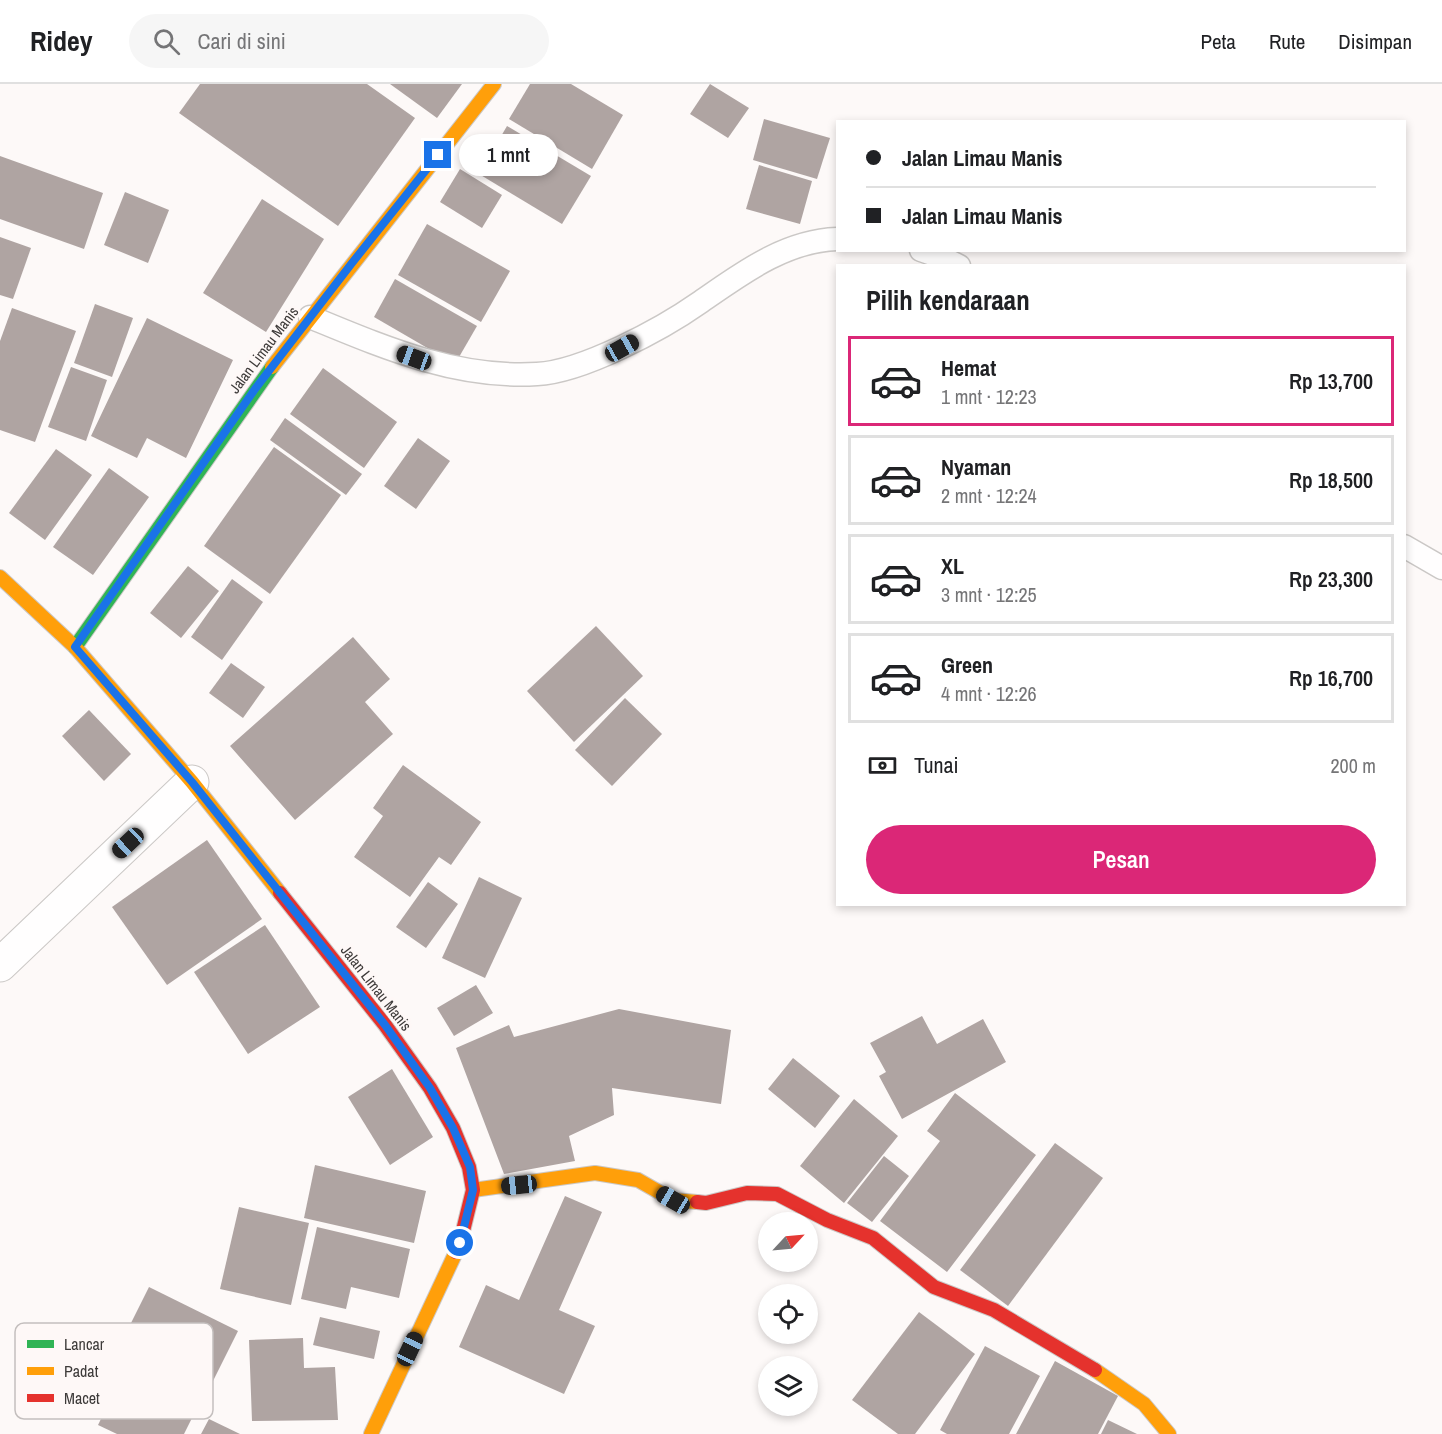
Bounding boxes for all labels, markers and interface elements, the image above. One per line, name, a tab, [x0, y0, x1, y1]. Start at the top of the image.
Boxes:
search box	[129, 14, 549, 68]
text: Ridey	[30, 22, 93, 60]
icon: search	[150, 25, 183, 58]
text: Cari di sini	[198, 26, 286, 56]
text: Peta	[1200, 27, 1236, 56]
text: Rute	[1269, 27, 1305, 56]
text: Disimpan	[1338, 27, 1412, 56]
callout: 1 mnt	[459, 134, 558, 176]
route end	[424, 141, 451, 168]
text: 1 mnt	[487, 141, 530, 168]
text: Jalan Limau Manis	[902, 143, 1062, 173]
text: Jalan Limau Manis	[902, 201, 1062, 231]
text: Pilih kendaraan	[866, 282, 1030, 318]
street label: Jalan Limau Manis	[224, 302, 303, 398]
car	[602, 331, 642, 365]
car	[394, 343, 434, 373]
text: Hemat	[941, 353, 996, 383]
icon: car	[869, 354, 923, 408]
text: Rp 13,700	[1289, 366, 1373, 396]
text: 1 mnt · 12:23	[941, 383, 1037, 410]
text: Nyaman	[941, 452, 1011, 482]
icon: car	[869, 453, 923, 507]
text: Rp 18,500	[1289, 465, 1373, 495]
text: 2 mnt · 12:24	[941, 482, 1037, 509]
text: XL	[941, 551, 964, 581]
icon: car	[869, 552, 923, 606]
text: Rp 23,300	[1289, 564, 1373, 594]
text: 3 mnt · 12:25	[941, 581, 1037, 608]
text: Green	[941, 650, 993, 680]
icon: car	[869, 651, 923, 705]
text: Rp 16,700	[1289, 663, 1373, 693]
text: 4 mnt · 12:26	[941, 680, 1037, 707]
icon: cash	[866, 749, 899, 782]
text: Tunai	[914, 750, 959, 780]
text: 200 m	[1330, 752, 1376, 779]
car	[109, 824, 147, 862]
button: Pesan	[866, 825, 1376, 894]
street label: Jalan Limau Manis	[336, 940, 417, 1035]
car	[500, 1174, 538, 1196]
car	[653, 1183, 693, 1217]
north arrow	[758, 1212, 818, 1272]
map controls	[758, 1212, 818, 1416]
route start	[446, 1229, 473, 1256]
button: locate	[758, 1284, 818, 1344]
legend	[15, 1323, 213, 1419]
car	[394, 1329, 426, 1369]
text: Lancar	[64, 1333, 105, 1355]
button: layers	[758, 1356, 818, 1416]
text: Padat	[64, 1360, 99, 1382]
text: Macet	[64, 1387, 100, 1409]

